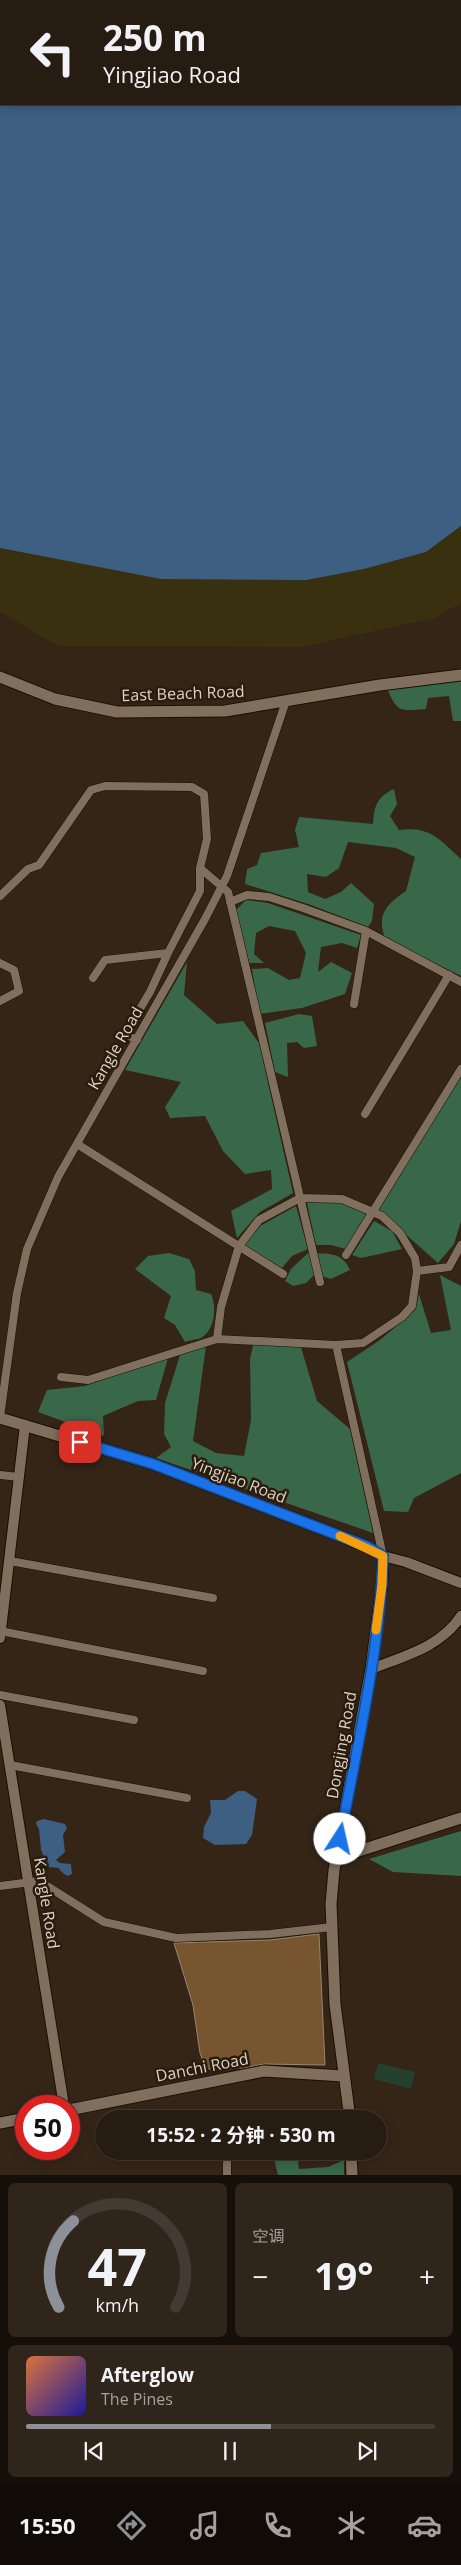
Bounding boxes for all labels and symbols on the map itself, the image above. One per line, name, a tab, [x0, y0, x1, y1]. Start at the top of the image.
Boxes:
street label: East Beach Road	[121, 680, 245, 706]
street label: Kangle Road	[82, 1002, 148, 1094]
pin	[59, 1421, 101, 1463]
street label: Yingjiao Road	[188, 1452, 290, 1508]
street label: Dongjing Road	[321, 1690, 361, 1800]
position arrow	[313, 1812, 365, 1864]
street label: Kangle Road	[29, 1856, 65, 1950]
street label: Danchi Road	[154, 2047, 250, 2087]
speed limit sign: 50	[15, 2095, 80, 2160]

